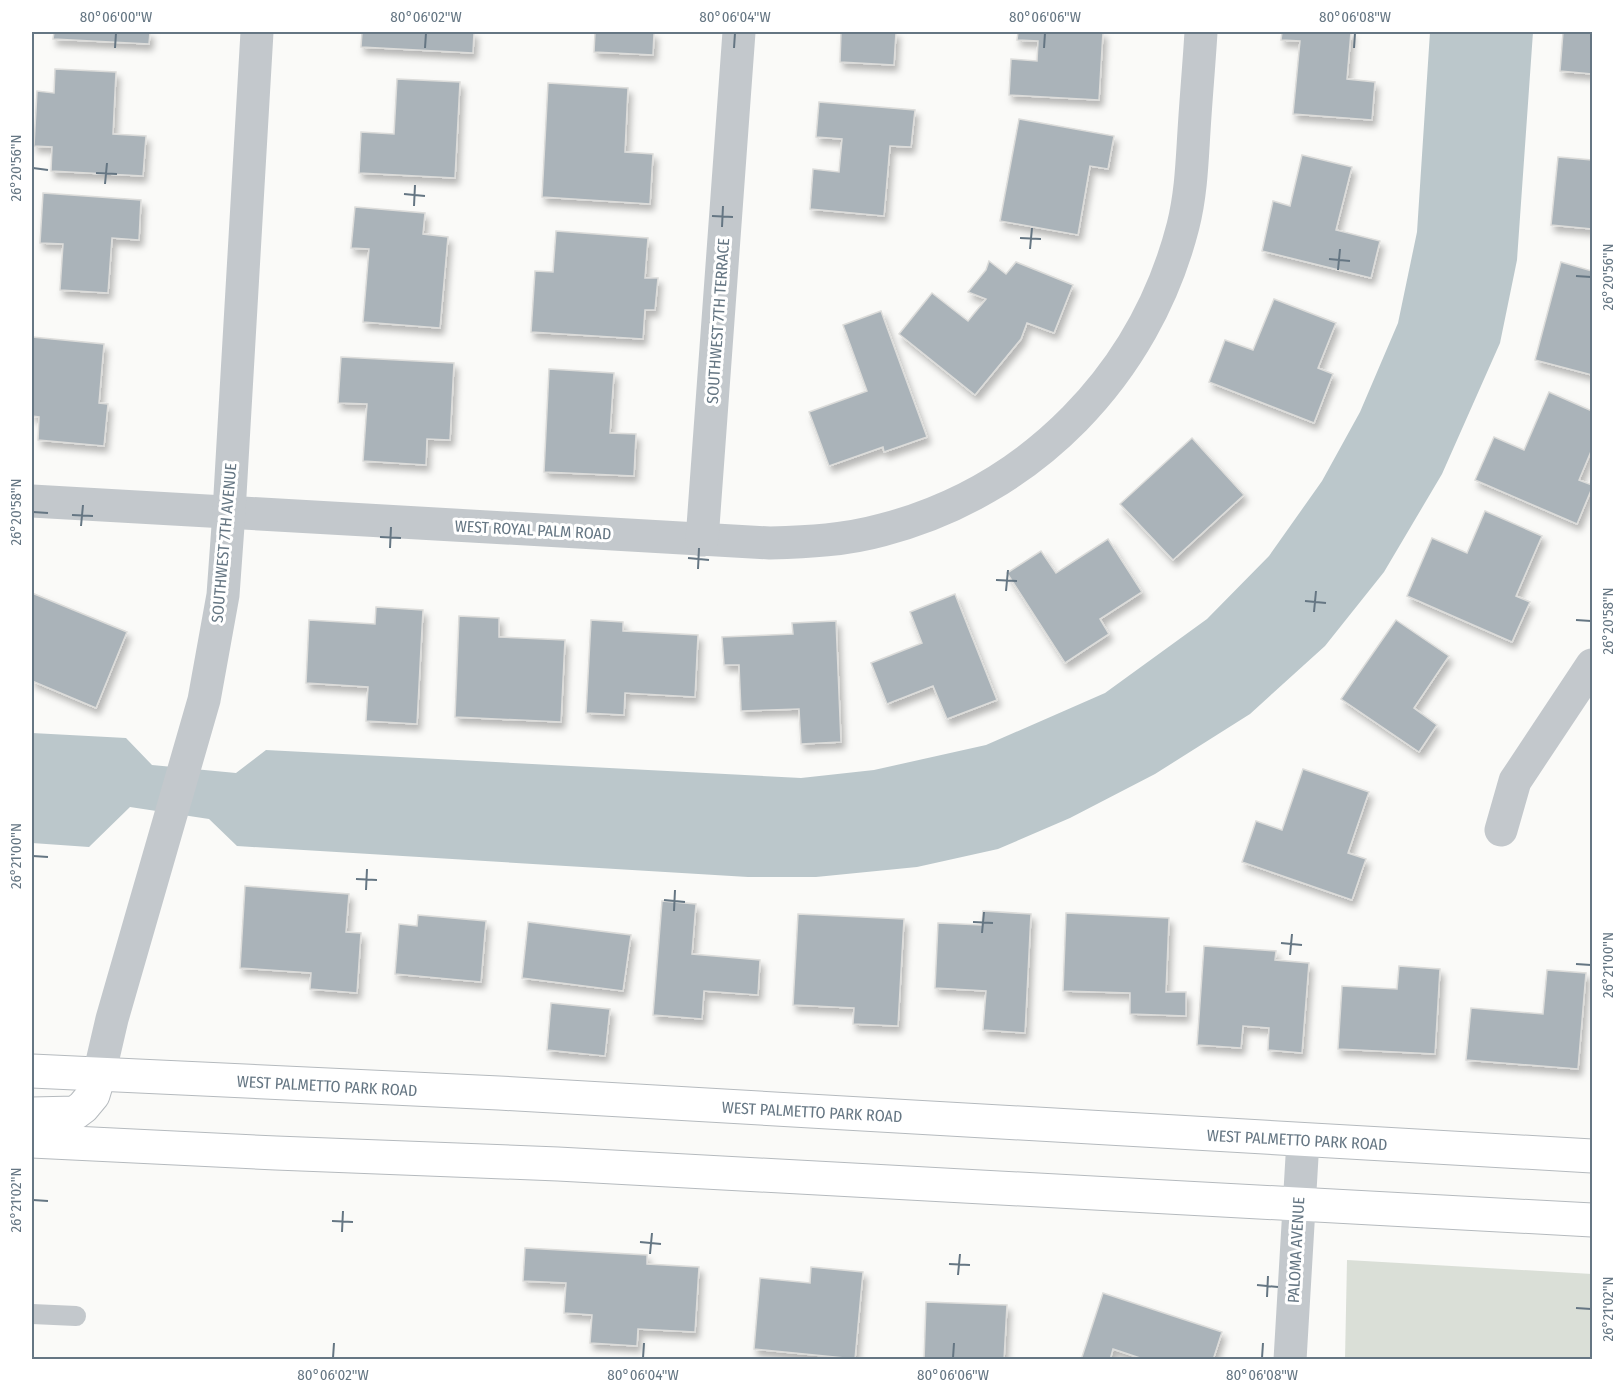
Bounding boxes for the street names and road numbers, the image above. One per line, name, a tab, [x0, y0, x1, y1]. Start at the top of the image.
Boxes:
street label: SOUTHWEST 7TH TERRACE	[703, 237, 733, 405]
street label: SOUTHWEST 7TH AVENUE	[208, 462, 240, 624]
street label: WEST ROYAL PALM ROAD	[454, 516, 612, 544]
street label: WEST PALMETTO PARK ROAD	[236, 1072, 418, 1100]
street label: WEST PALMETTO PARK ROAD	[721, 1098, 903, 1126]
street label: WEST PALMETTO PARK ROAD	[1206, 1126, 1388, 1154]
street label: PALOMA AVENUE	[1284, 1196, 1308, 1304]

